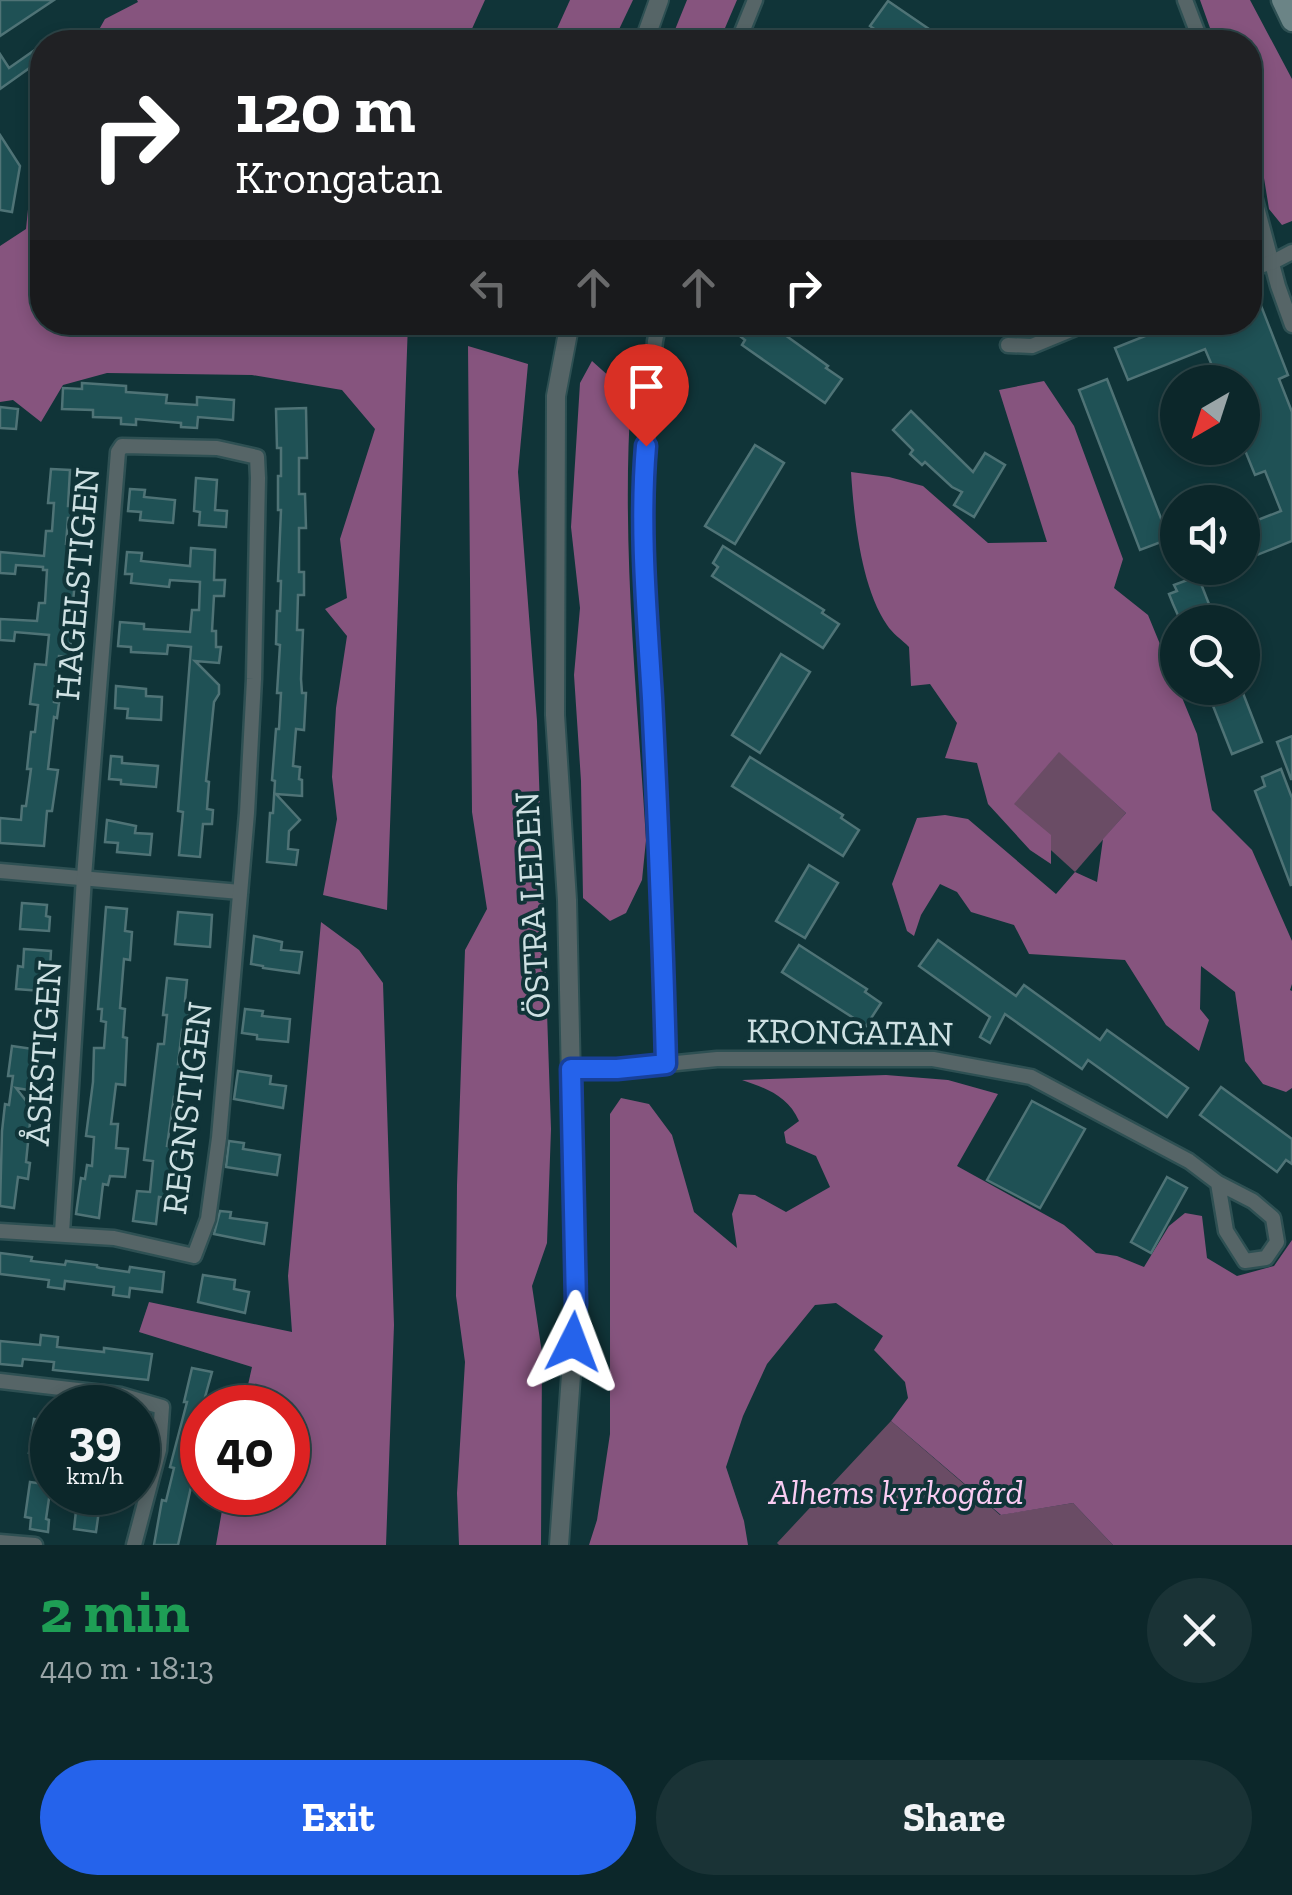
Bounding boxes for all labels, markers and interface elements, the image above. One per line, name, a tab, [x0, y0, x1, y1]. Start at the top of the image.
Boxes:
text: 120 m	[235, 66, 416, 150]
icon: right	[70, 70, 200, 200]
text: Krongatan	[235, 151, 442, 205]
icon: left	[461, 260, 516, 315]
icon: ahead	[566, 260, 621, 315]
icon: ahead	[671, 260, 726, 315]
icon: right	[776, 260, 831, 315]
pin	[604, 344, 689, 447]
icon: arrive	[619, 359, 674, 414]
north arrow	[1160, 365, 1260, 465]
map controls	[1160, 365, 1260, 705]
street label: HAGELSTIGEN	[46, 466, 108, 702]
button: sound	[1160, 485, 1260, 585]
button: search	[1160, 605, 1260, 705]
street label: ÖSTRA LEDEN	[505, 790, 559, 1020]
street label: ÅSKSTIGEN	[16, 959, 70, 1147]
street label: REGNSTIGEN	[153, 999, 221, 1217]
street label: KRONGATAN	[746, 1009, 954, 1055]
position arrow	[521, 1290, 625, 1394]
speed limit sign: 40	[180, 1385, 310, 1515]
text: 39	[68, 1408, 122, 1468]
text: km/h	[66, 1460, 124, 1490]
park label: Alhems kyrkogård	[768, 1471, 1023, 1513]
text: 2 min	[40, 1575, 190, 1647]
button: close	[1147, 1578, 1252, 1683]
text: 440 m · 18:13	[40, 1649, 214, 1687]
button: Exit	[40, 1760, 636, 1875]
button: Share	[656, 1760, 1252, 1875]

